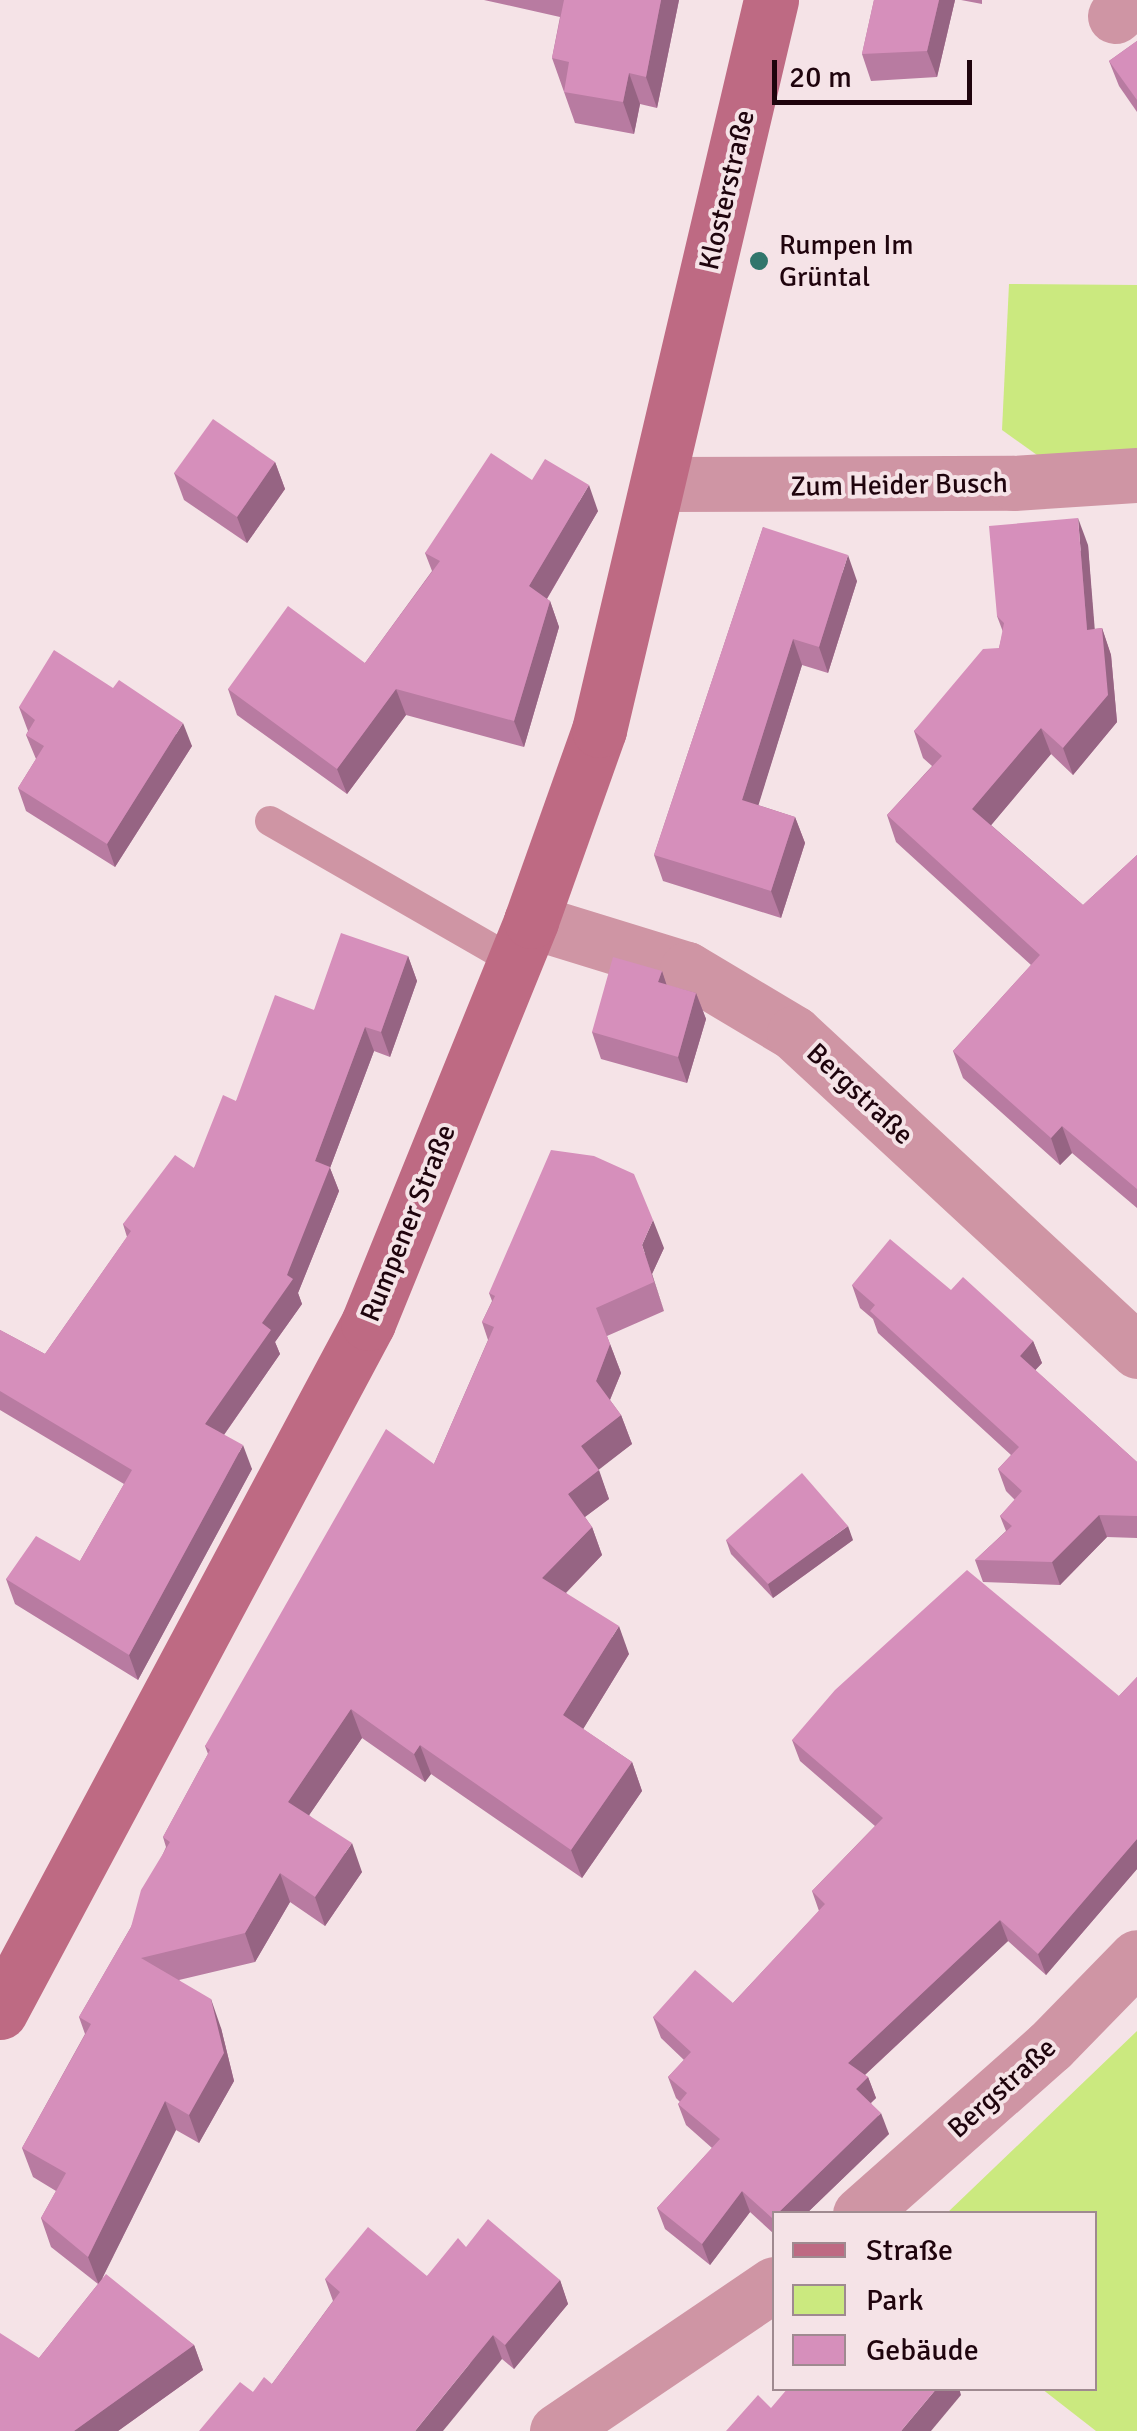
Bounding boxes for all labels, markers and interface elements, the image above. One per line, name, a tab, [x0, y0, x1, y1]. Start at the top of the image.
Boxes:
scale bar	[777, 40, 977, 102]
text: 20 m	[789, 59, 852, 96]
street label: Klosterstraße	[692, 107, 762, 273]
place label: Rumpen Im Grüntal	[779, 228, 914, 294]
marker: Rumpen Im Grüntal	[748, 250, 770, 272]
street label: Zum Heider Busch	[790, 466, 1008, 504]
street label: Bergstraße	[800, 1036, 920, 1152]
street label: Rumpener Straße	[353, 1120, 463, 1326]
street label: Bergstraße	[941, 2031, 1063, 2145]
legend	[772, 2211, 1097, 2391]
text: Straße	[866, 2232, 953, 2269]
text: Park	[866, 2282, 924, 2319]
text: Gebäude	[866, 2332, 979, 2369]

